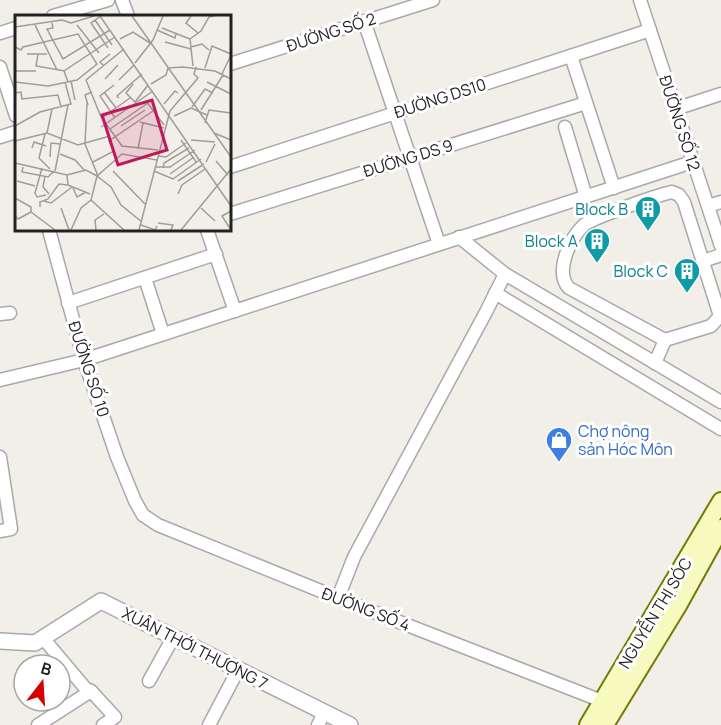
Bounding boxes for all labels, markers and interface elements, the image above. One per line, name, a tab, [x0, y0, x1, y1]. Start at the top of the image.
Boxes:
street label: ĐƯỜNG SỐ 2	[283, 6, 378, 57]
inset map	[15, 15, 231, 231]
street label: ĐƯỜNG SỐ 12	[654, 72, 707, 173]
street label: ĐƯỜNG DS10	[391, 73, 489, 123]
street label: ĐƯỜNG DS 9	[360, 134, 456, 182]
building icon: Block B	[633, 194, 663, 232]
place label: Block B	[575, 198, 628, 220]
building icon: Block A	[582, 226, 612, 264]
place label: Block A	[525, 230, 578, 252]
building icon: Block C	[672, 256, 702, 294]
place label: Block C	[614, 260, 668, 282]
street label: ĐƯỜNG SỐ 10	[63, 318, 116, 420]
place label: Chợ nông sản Hóc Môn	[578, 420, 673, 460]
shop icon: Chợ nông sản Hóc Môn	[544, 425, 574, 463]
street label: NGUYỄN THỊ SÓC	[612, 553, 697, 673]
street label: ĐƯỜNG SỐ 4	[319, 581, 414, 636]
street label: XUÂN THỚI THƯỢNG 7	[118, 602, 272, 694]
north arrow	[12, 653, 72, 713]
text: B	[38, 657, 54, 681]

